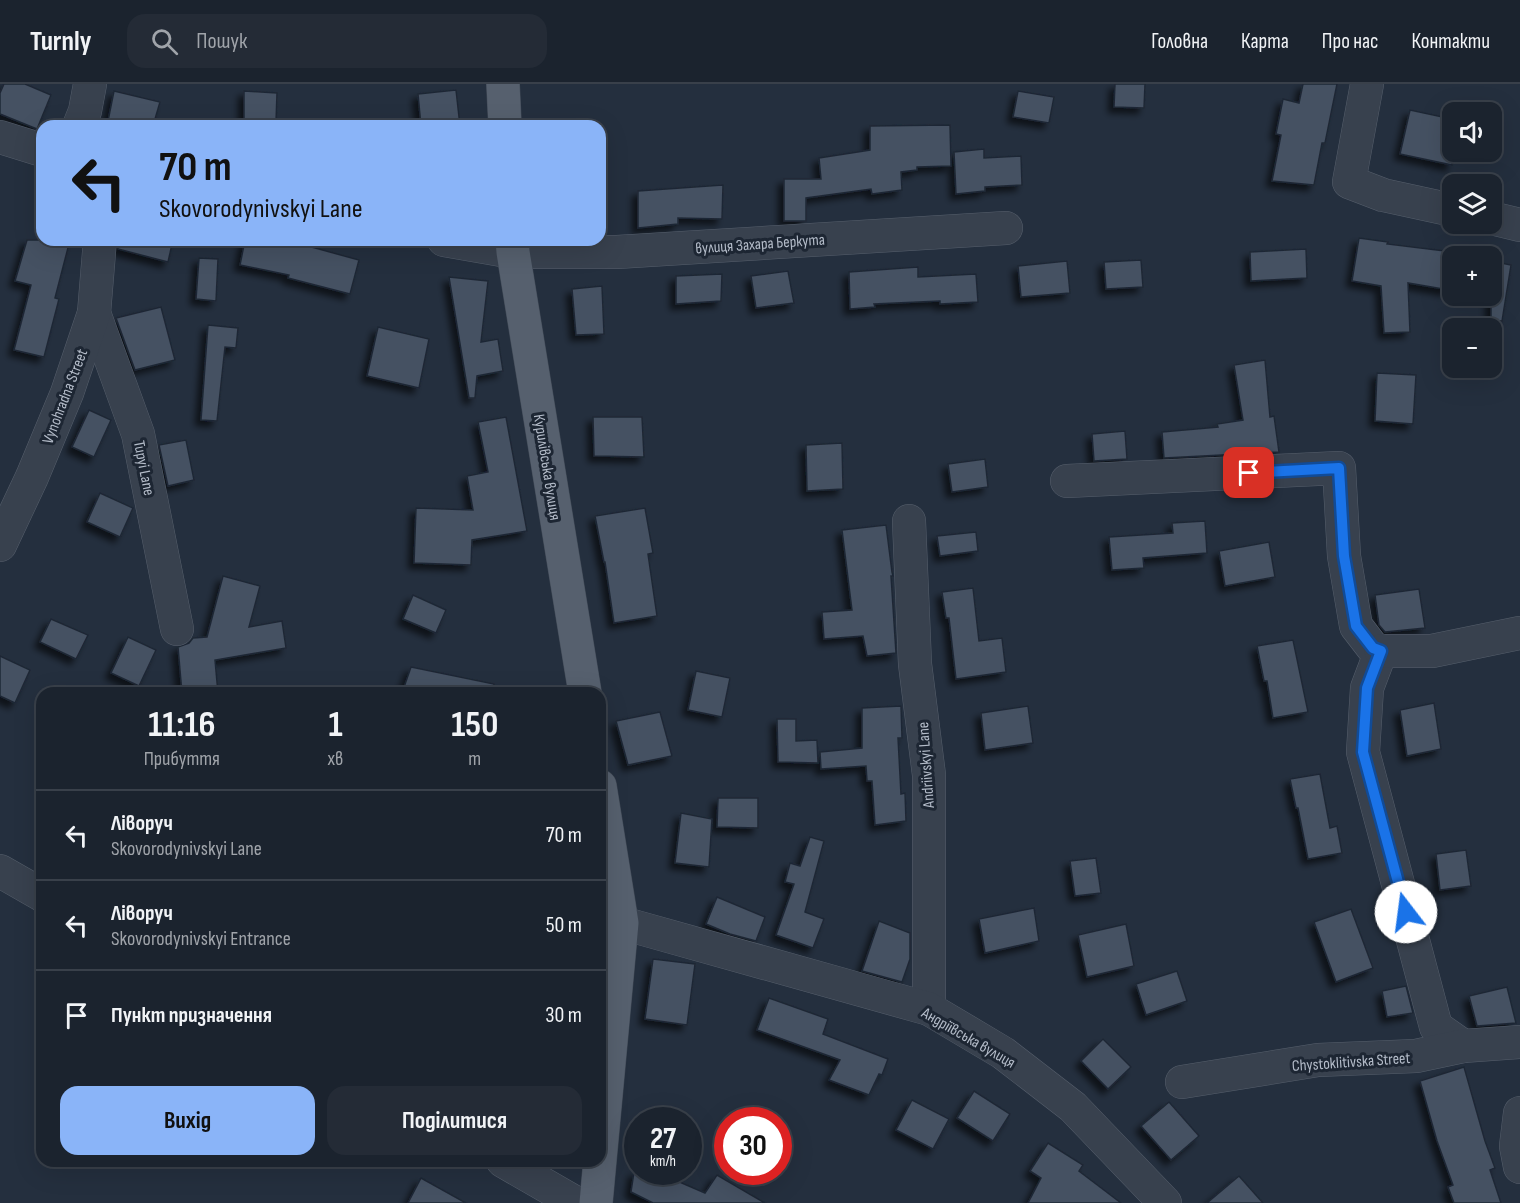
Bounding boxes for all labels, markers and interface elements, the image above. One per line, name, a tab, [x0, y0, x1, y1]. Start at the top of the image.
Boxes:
search box	[127, 14, 547, 68]
text: Turnly	[30, 25, 91, 58]
icon: search	[148, 25, 181, 58]
text: Пошук	[196, 28, 247, 55]
text: Головна	[1151, 29, 1208, 54]
text: Карта	[1241, 29, 1289, 54]
text: Про нас	[1322, 29, 1378, 54]
text: Контакти	[1411, 29, 1490, 54]
map controls	[1442, 102, 1502, 378]
button: sound	[1442, 102, 1502, 162]
text: 70 m	[159, 142, 232, 193]
icon: left	[60, 144, 138, 222]
button: layers	[1442, 174, 1502, 234]
text: Skovorodynivskyi Lane	[159, 193, 363, 225]
street label: вулиця Захара Беркута	[695, 230, 826, 259]
button: +	[1442, 246, 1502, 306]
button: −	[1442, 318, 1502, 378]
street label: Vynohradna Street	[39, 346, 92, 447]
street label: Курилівська вулиця	[529, 413, 564, 522]
street label: Tupyi Lane	[129, 439, 158, 497]
pin	[1223, 447, 1274, 498]
icon: arrive	[1232, 456, 1265, 489]
text: 11:16	[148, 704, 215, 747]
text: 1	[328, 704, 343, 747]
text: 150	[451, 704, 498, 747]
street label: Andriivskyi Lane	[914, 721, 939, 810]
text: Прибуття	[144, 747, 220, 771]
text: хв	[328, 747, 343, 771]
text: m	[468, 747, 481, 771]
text: Ліворуч	[111, 810, 173, 837]
icon: left	[60, 819, 93, 852]
text: 70 m	[546, 822, 582, 849]
text: Skovorodynivskyi Lane	[111, 837, 262, 861]
position arrow	[1374, 880, 1438, 944]
text: Ліворуч	[111, 900, 173, 927]
icon: left	[60, 909, 93, 942]
text: 50 m	[546, 912, 582, 939]
text: Skovorodynivskyi Entrance	[111, 927, 291, 951]
icon: arrive	[60, 999, 93, 1032]
text: Пункт призначення	[111, 1002, 272, 1029]
text: 30 m	[545, 1002, 582, 1029]
street label: Андріївська вулиця	[917, 1003, 1019, 1073]
street label: Chystoklitivska Street	[1291, 1049, 1411, 1076]
button: Вихід	[60, 1086, 315, 1155]
button: Поділитися	[327, 1086, 582, 1155]
speed limit sign: 30	[714, 1107, 792, 1185]
text: 27	[650, 1121, 676, 1157]
text: km/h	[650, 1152, 676, 1171]

